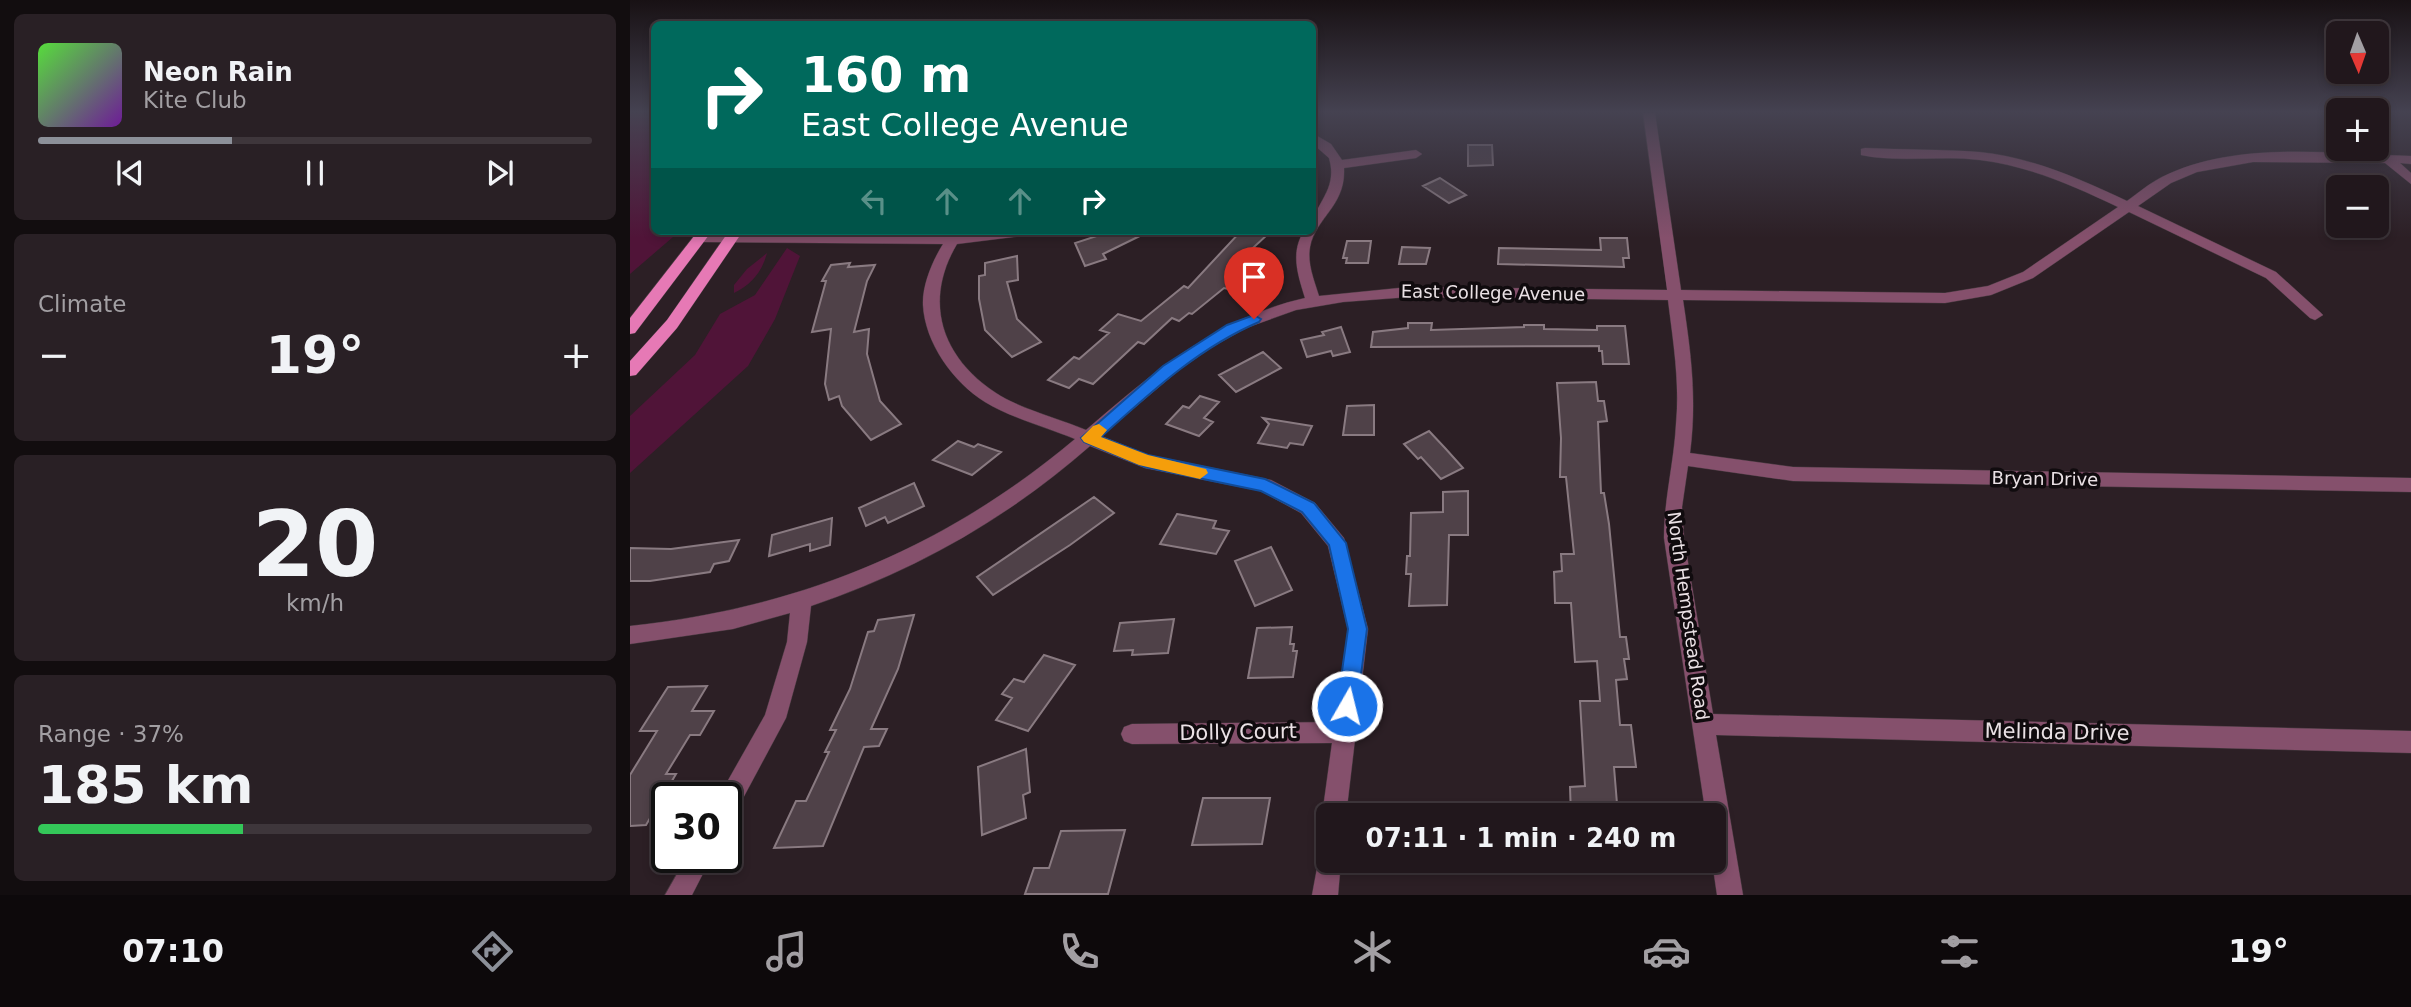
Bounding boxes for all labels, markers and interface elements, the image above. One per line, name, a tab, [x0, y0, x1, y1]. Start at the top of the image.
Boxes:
north arrow	[2326, 21, 2389, 84]
map controls	[2326, 21, 2389, 238]
text: 160 m	[801, 47, 971, 104]
icon: right	[686, 49, 777, 140]
text: Neon Rain	[143, 57, 293, 87]
text: Kite Club	[143, 87, 247, 113]
button: +	[2326, 98, 2389, 161]
text: East College Avenue	[801, 106, 1129, 144]
icon: previous	[111, 154, 149, 192]
icon: pause	[296, 154, 334, 192]
icon: next	[481, 154, 519, 192]
button: −	[2326, 175, 2389, 238]
icon: left	[855, 182, 893, 220]
icon: ahead	[928, 182, 966, 220]
icon: ahead	[1001, 182, 1039, 220]
icon: right	[1074, 182, 1112, 220]
pin	[1224, 247, 1284, 319]
icon: arrive	[1235, 258, 1273, 296]
street label: East College Avenue	[1401, 280, 1585, 305]
text: Climate	[38, 291, 127, 317]
text: 19°	[266, 325, 364, 385]
text: −	[38, 333, 70, 377]
text: +	[560, 333, 592, 377]
street label: Bryan Drive	[1992, 467, 2098, 490]
text: 20	[252, 492, 378, 597]
street label: North Hempstead Road	[1663, 510, 1714, 722]
text: km/h	[286, 590, 344, 616]
position arrow	[1310, 669, 1384, 743]
street label: Dolly Court	[1179, 719, 1297, 745]
street label: Melinda Drive	[1984, 719, 2130, 745]
text: Range · 37%	[38, 721, 184, 747]
text: 185 km	[38, 755, 253, 815]
speed limit sign: 30	[651, 782, 742, 873]
text: 07:11 · 1 min · 240 m	[1366, 823, 1676, 853]
icon: directions	[468, 927, 517, 976]
icon: music	[762, 927, 811, 976]
icon: phone	[1055, 927, 1104, 976]
icon: climate	[1348, 927, 1397, 976]
icon: car	[1642, 927, 1691, 976]
icon: filters	[1935, 927, 1984, 976]
text: 07:10	[122, 932, 224, 970]
text: 19°	[2228, 932, 2289, 970]

